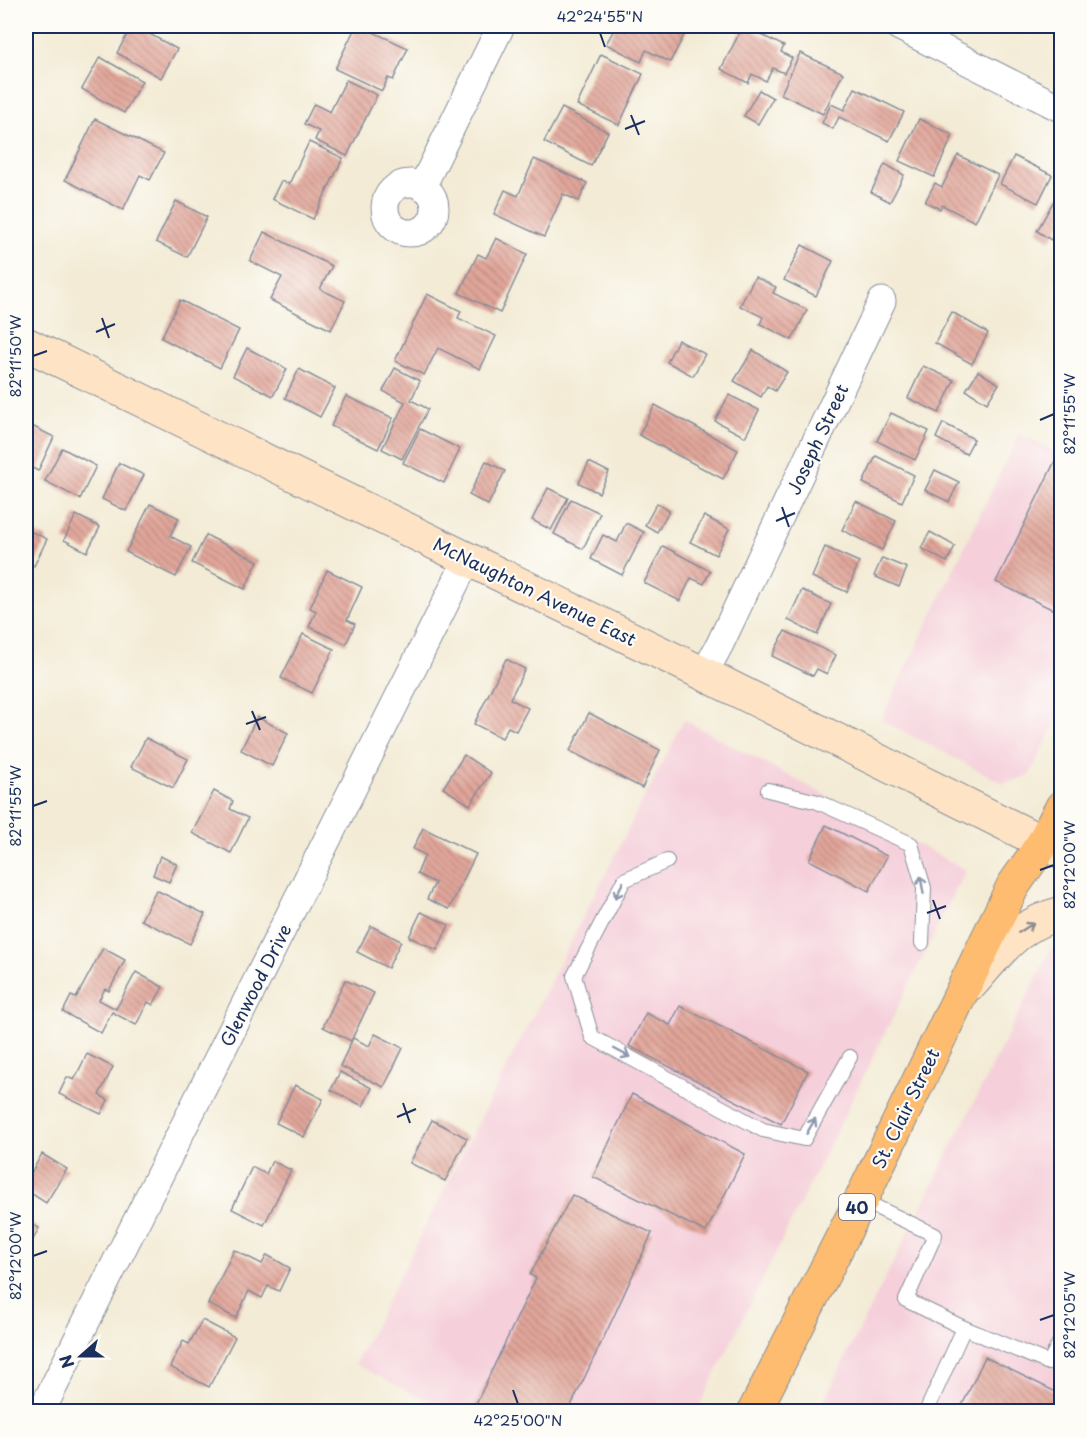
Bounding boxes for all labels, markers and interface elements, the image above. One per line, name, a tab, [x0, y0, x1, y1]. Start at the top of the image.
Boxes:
text: 42°24'55"N	[557, 4, 643, 27]
text: 82°11'50"W	[3, 314, 26, 397]
text: 82°11'55"W	[1057, 373, 1080, 455]
street label: Joseph Street	[780, 379, 854, 499]
street label: McNaughton Avenue East	[429, 530, 641, 652]
text: 82°11'55"W	[3, 765, 26, 847]
text: 82°12'00"W	[1057, 820, 1080, 909]
one-way arrow	[916, 876, 927, 895]
one-way arrow	[613, 881, 625, 898]
street label: Glenwood Drive	[212, 919, 298, 1051]
one-way arrow	[1017, 922, 1034, 934]
street label: St. Clair Street	[864, 1043, 946, 1173]
one-way arrow	[613, 1048, 631, 1059]
one-way arrow	[805, 1118, 817, 1135]
road number: 40	[839, 1194, 875, 1220]
text: 82°12'00"W	[3, 1211, 26, 1300]
text: 82°12'05"W	[1057, 1271, 1080, 1359]
north arrow	[51, 1326, 111, 1386]
text: N	[53, 1352, 80, 1372]
text: 42°25'00"N	[473, 1408, 563, 1431]

